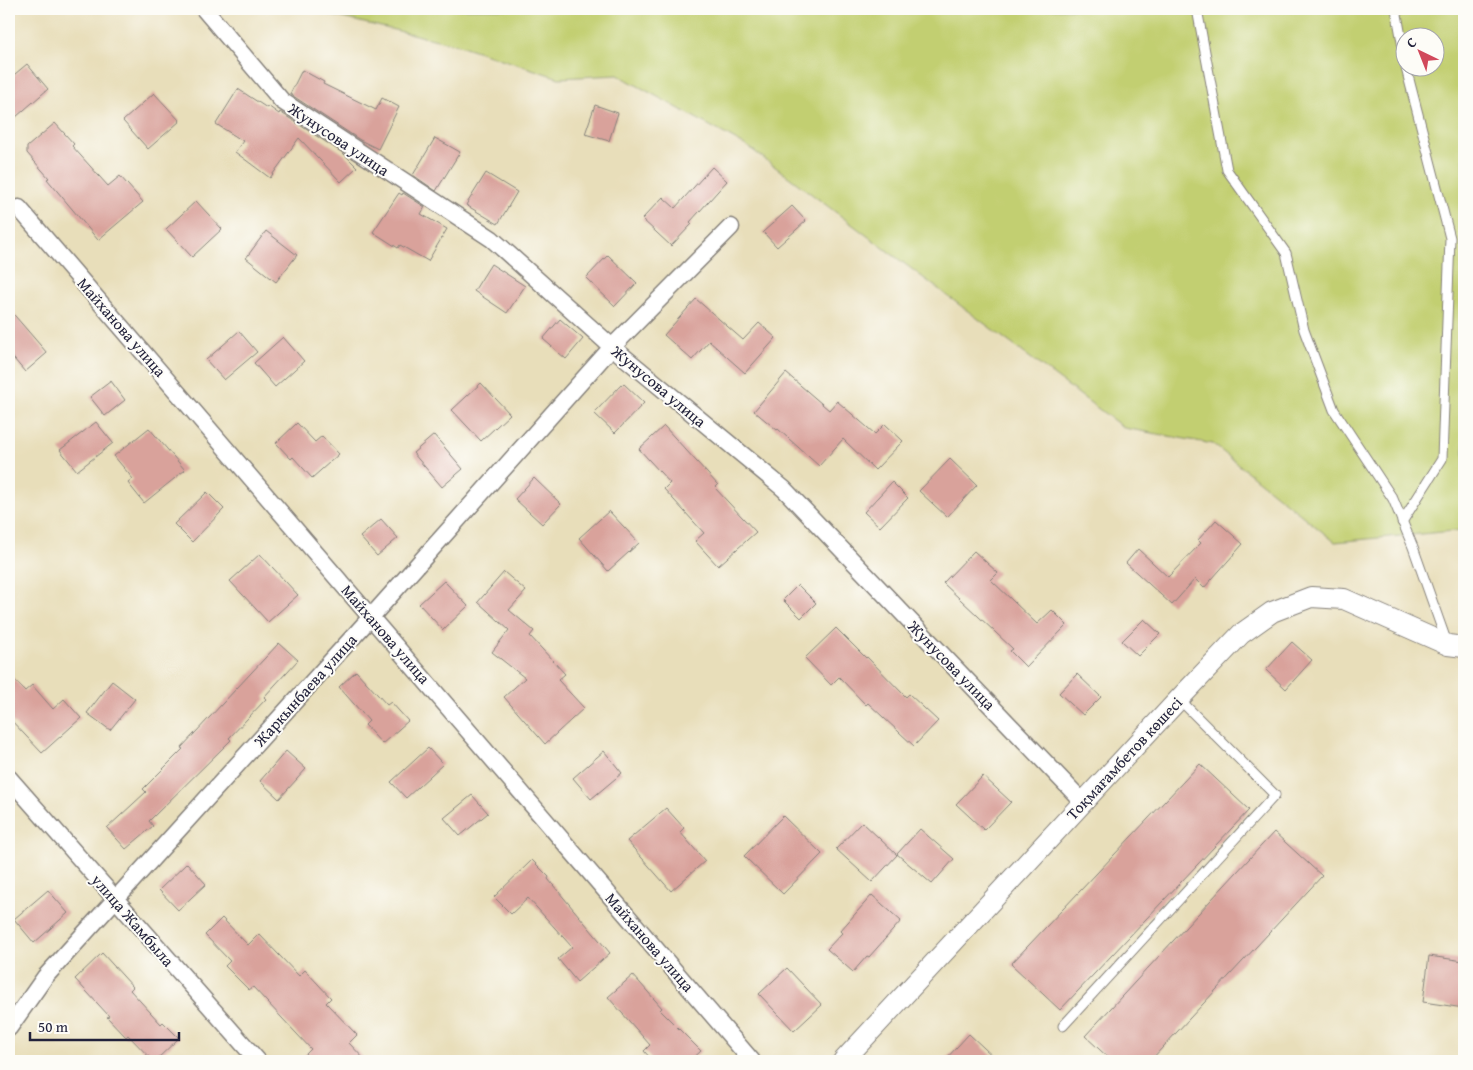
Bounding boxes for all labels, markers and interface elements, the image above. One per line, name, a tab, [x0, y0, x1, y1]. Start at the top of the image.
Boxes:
north arrow	[1396, 28, 1446, 78]
text: С	[1401, 32, 1421, 53]
street label: Жунусова улица	[283, 96, 395, 182]
street label: Майханова улица	[72, 272, 172, 382]
street label: Жунусова улица	[606, 339, 712, 433]
street label: Майханова улица	[336, 579, 436, 689]
street label: Жунусова улица	[902, 614, 1002, 716]
street label: Жаркынбаева улица	[247, 628, 363, 753]
street label: Тоқмағамбетов көшесі	[1060, 691, 1188, 825]
street label: улица Жамбыла	[85, 868, 180, 972]
street label: Майханова улица	[600, 887, 700, 997]
scale bar	[30, 1010, 179, 1042]
text: 50 m	[38, 1016, 69, 1037]

